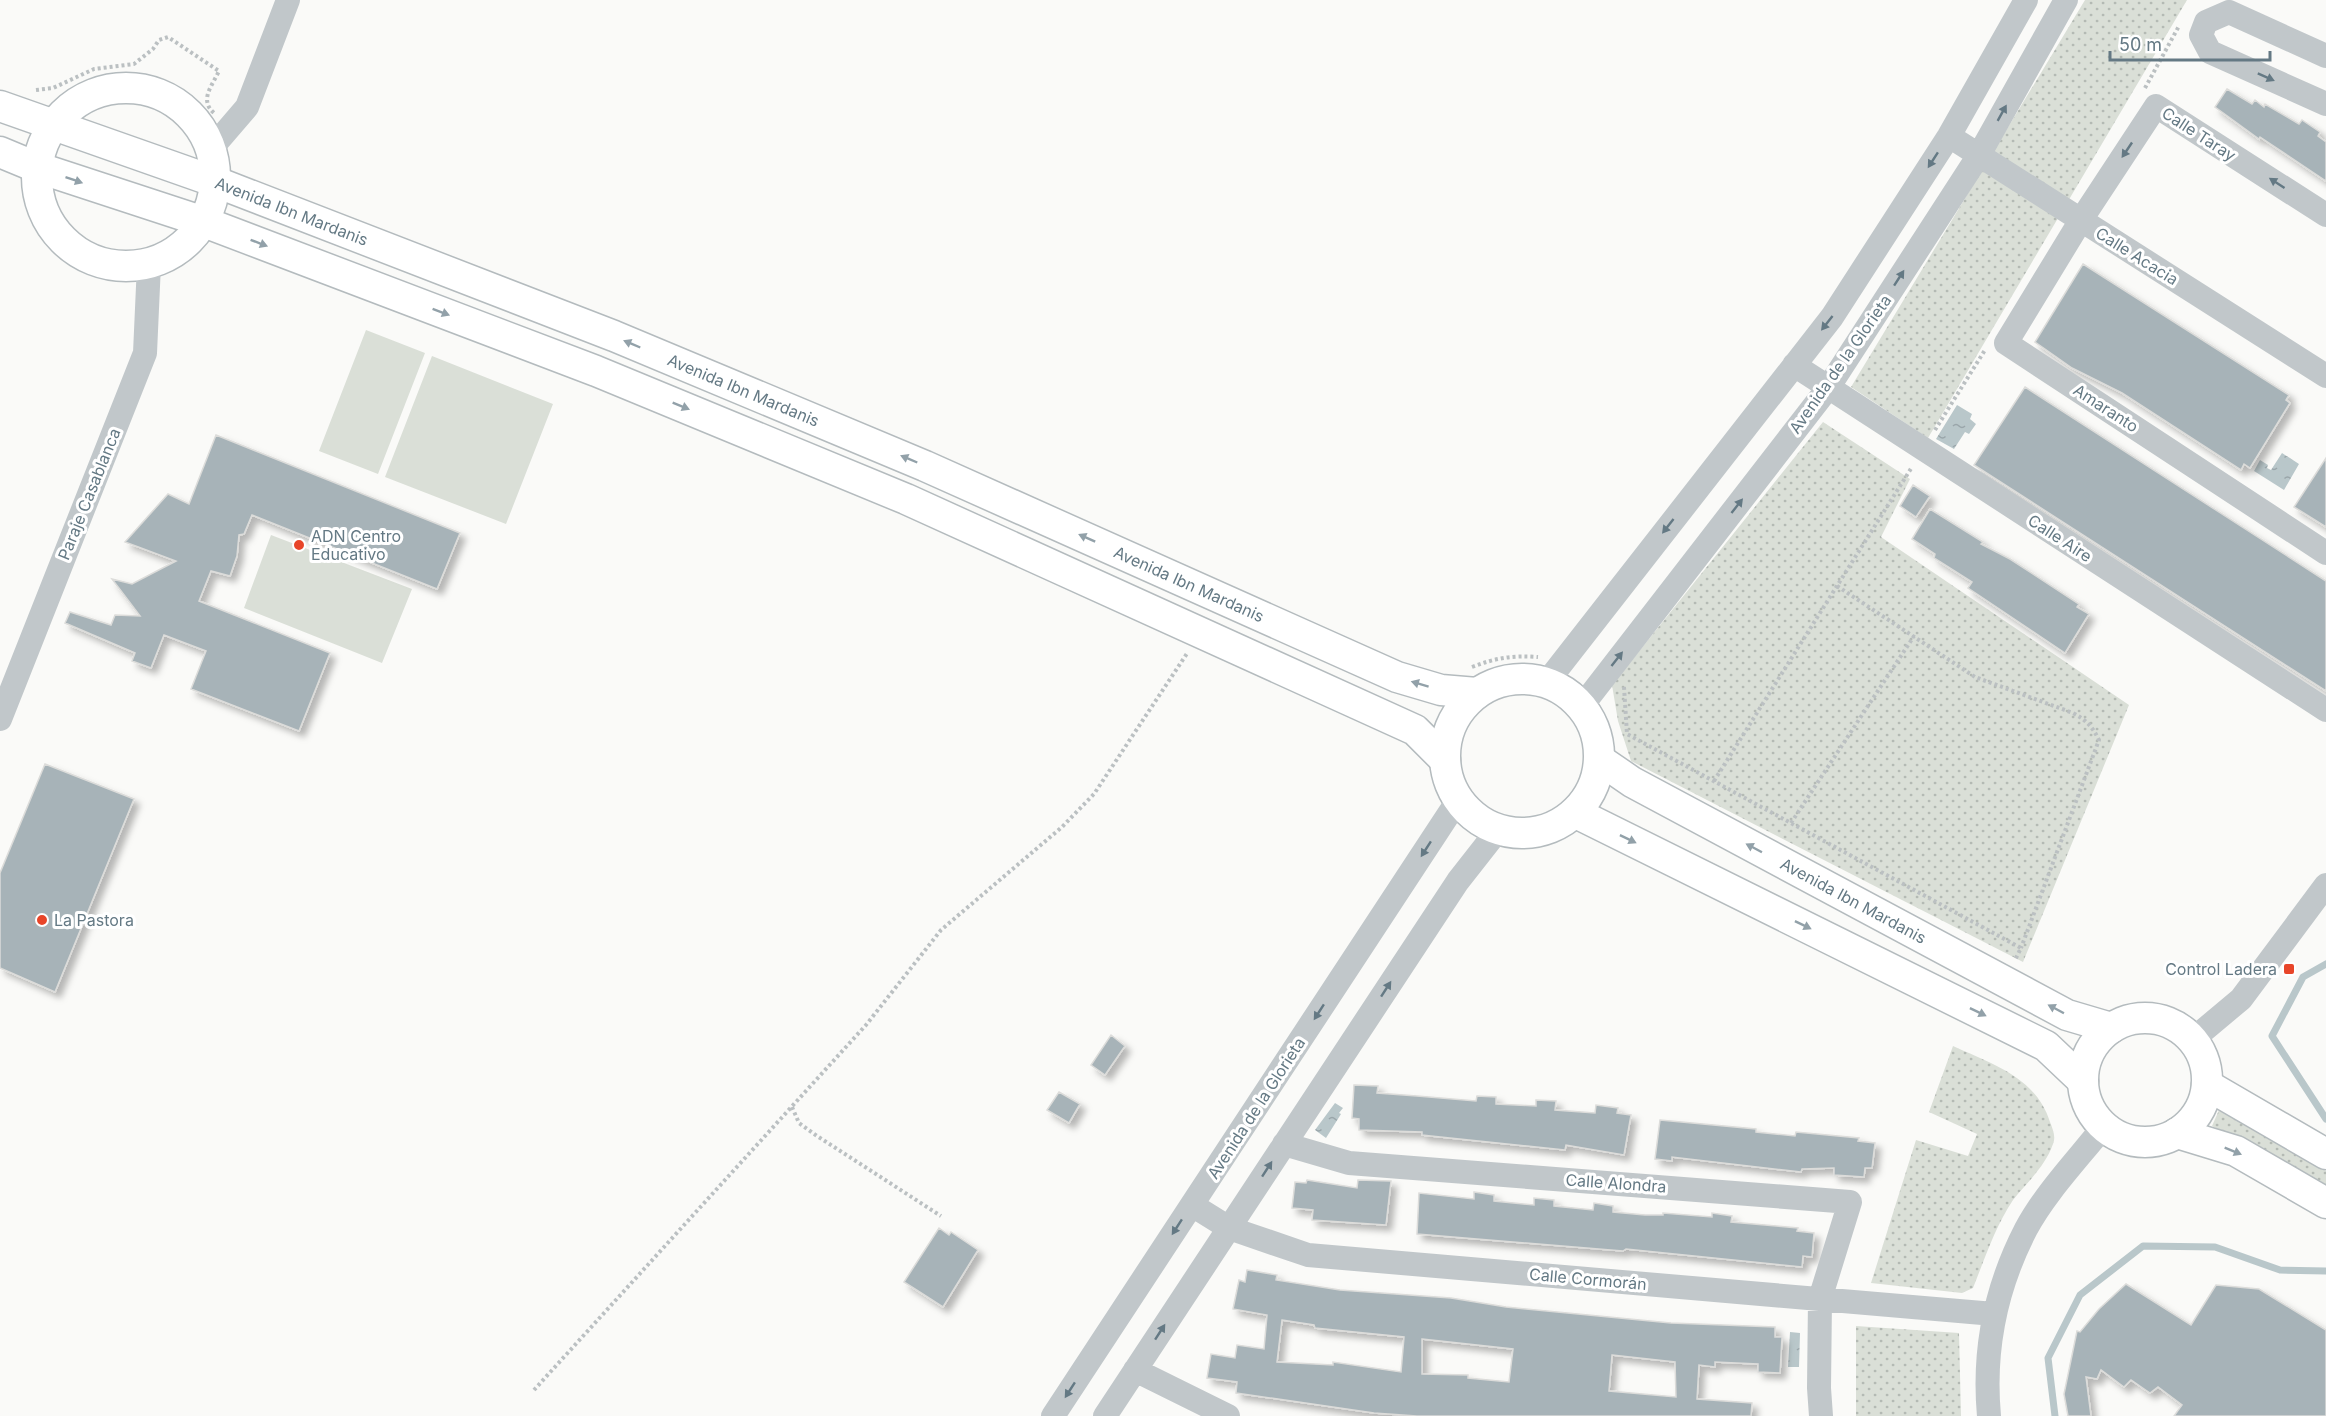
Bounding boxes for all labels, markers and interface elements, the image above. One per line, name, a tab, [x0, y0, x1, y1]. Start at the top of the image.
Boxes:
scale bar	[2110, 24, 2270, 62]
text: 50 m	[2119, 34, 2162, 55]
one-way arrow	[2258, 73, 2275, 82]
street label: Calle Taray	[2158, 103, 2240, 165]
one-way arrow	[1997, 105, 2007, 122]
one-way arrow	[2122, 141, 2133, 158]
one-way arrow	[1928, 151, 1939, 168]
street label: Avenida Ibn Mardanis	[212, 173, 371, 250]
one-way arrow	[65, 176, 83, 185]
one-way arrow	[2269, 178, 2285, 189]
street label: Calle Acacia	[2092, 223, 2182, 289]
one-way arrow	[250, 239, 268, 248]
one-way arrow	[1893, 270, 1904, 287]
street label: Avenida de la Glorieta	[1785, 291, 1895, 437]
one-way arrow	[432, 308, 450, 318]
one-way arrow	[1821, 315, 1834, 331]
one-way arrow	[623, 338, 641, 348]
street label: Avenida Ibn Mardanis	[665, 350, 822, 431]
street label: Amaranto	[2070, 380, 2142, 436]
one-way arrow	[673, 401, 691, 411]
street label: Paraje Casablanca	[53, 425, 125, 563]
one-way arrow	[900, 454, 918, 463]
one-way arrow	[1731, 498, 1743, 513]
street label: Calle Aire	[2024, 510, 2096, 566]
one-way arrow	[1663, 519, 1675, 534]
place label: ADN Centro Educativo	[311, 526, 401, 564]
one-way arrow	[1079, 534, 1096, 543]
marker: ADN Centro Educativo	[292, 538, 306, 552]
street label: Avenida Ibn Mardanis	[1111, 542, 1267, 626]
one-way arrow	[1611, 652, 1623, 667]
one-way arrow	[1410, 679, 1428, 688]
one-way arrow	[1620, 834, 1637, 844]
one-way arrow	[1420, 840, 1431, 857]
one-way arrow	[1745, 843, 1762, 853]
street label: Avenida Ibn Mardanis	[1777, 853, 1930, 948]
place label: La Pastora	[54, 910, 134, 930]
marker: La Pastora	[35, 913, 49, 927]
one-way arrow	[1794, 921, 1811, 930]
place label: Control Ladera	[2165, 959, 2277, 979]
marker: Control Ladera	[2282, 962, 2296, 976]
one-way arrow	[1381, 981, 1392, 997]
one-way arrow	[1313, 1003, 1324, 1020]
one-way arrow	[2047, 1004, 2065, 1014]
one-way arrow	[1969, 1007, 1986, 1016]
street label: Avenida de la Glorieta	[1203, 1033, 1309, 1183]
one-way arrow	[2224, 1146, 2242, 1156]
one-way arrow	[1262, 1161, 1273, 1178]
street label: Calle Alondra	[1565, 1170, 1667, 1196]
one-way arrow	[1172, 1219, 1183, 1236]
street label: Calle Cormorán	[1528, 1264, 1648, 1294]
one-way arrow	[1154, 1324, 1165, 1340]
one-way arrow	[1064, 1382, 1076, 1398]

